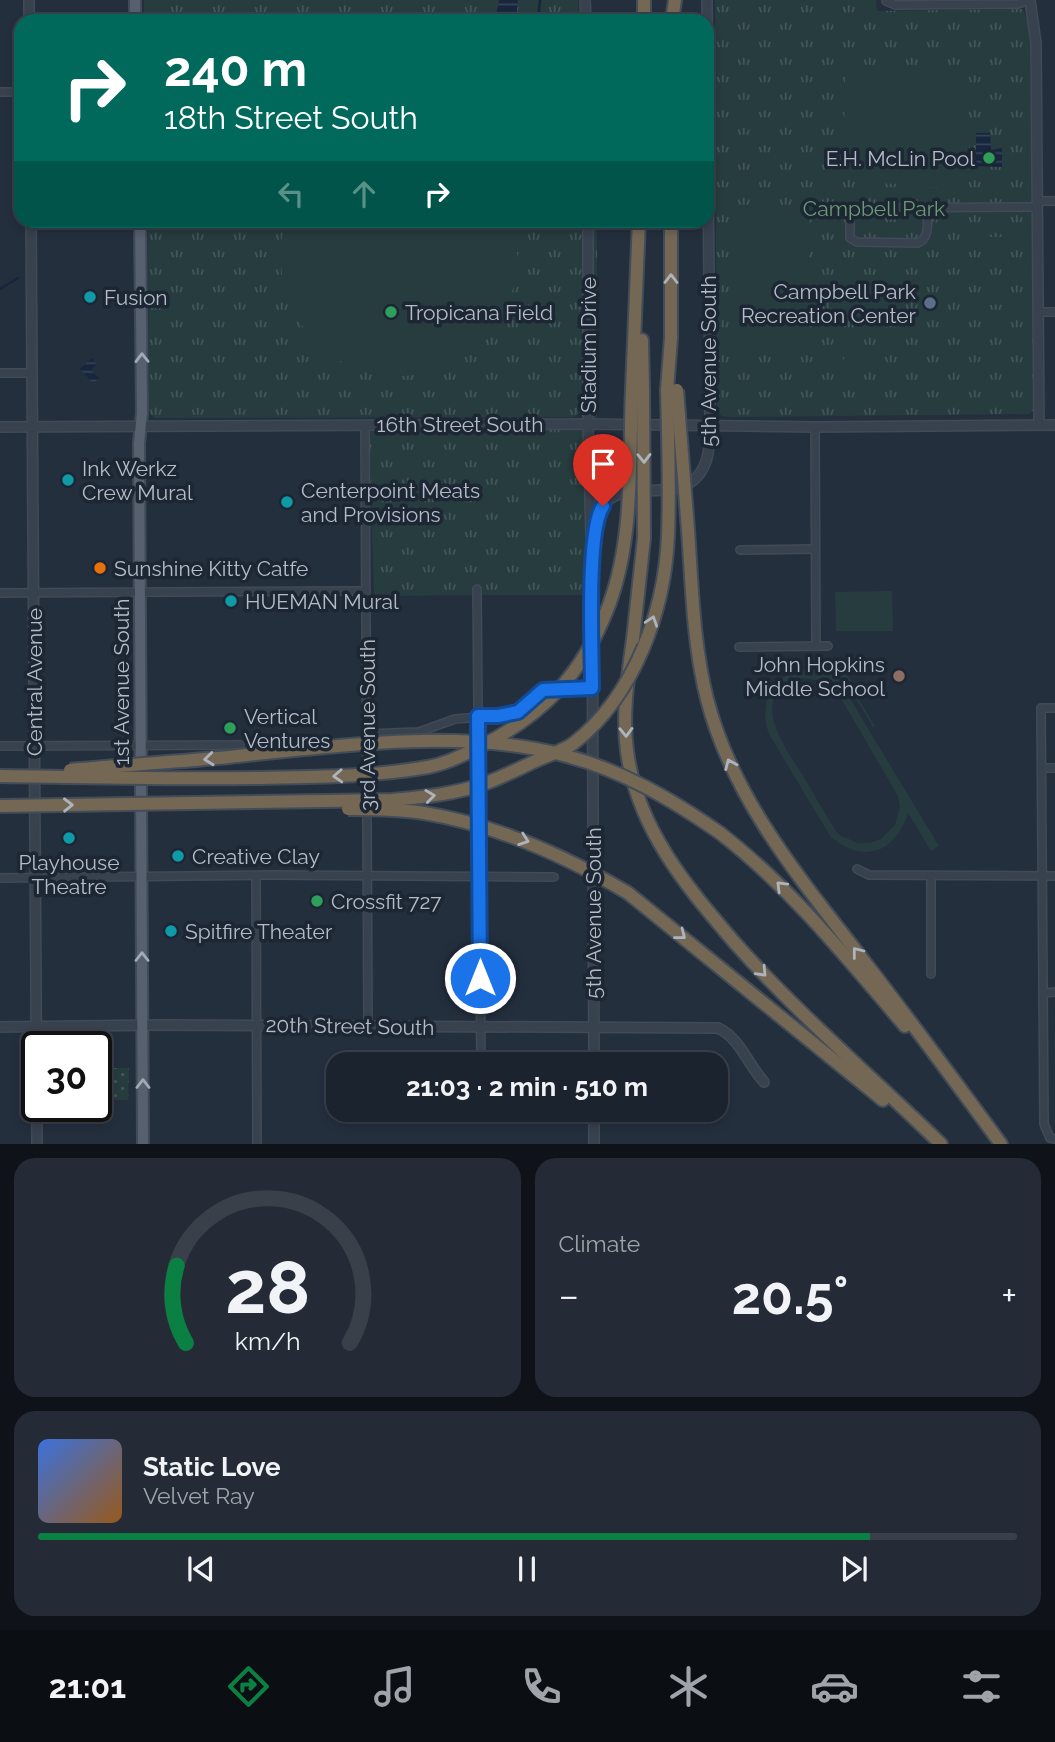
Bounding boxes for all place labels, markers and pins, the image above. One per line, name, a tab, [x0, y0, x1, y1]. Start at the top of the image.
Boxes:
place label: E.H. McLin Pool	[826, 146, 975, 171]
marker: E.H. McLin Pool	[981, 150, 997, 166]
place label: Campbell Park Recreation Center	[741, 279, 917, 328]
place label: Fusion	[104, 285, 168, 310]
marker: Fusion	[82, 289, 98, 305]
marker: Campbell Park Recreation Center	[922, 295, 938, 311]
place label: Tropicana Field	[405, 300, 553, 325]
marker: Tropicana Field	[383, 304, 399, 320]
pin	[573, 434, 633, 506]
place label: Ink Werkz Crew Mural	[82, 456, 193, 505]
marker: Ink Werkz Crew Mural	[60, 472, 76, 488]
place label: Centerpoint Meats and Provisions	[301, 478, 480, 527]
marker: Centerpoint Meats and Provisions	[279, 494, 295, 510]
place label: Sunshine Kitty Catfe	[114, 556, 308, 581]
marker: Sunshine Kitty Catfe	[92, 560, 108, 576]
place label: HUEMAN Mural	[245, 589, 399, 614]
marker: HUEMAN Mural	[223, 593, 239, 609]
place label: John Hopkins Middle School	[745, 652, 885, 701]
marker: John Hopkins Middle School	[891, 668, 907, 684]
place label: Vertical Ventures	[244, 704, 330, 753]
marker: Vertical Ventures	[222, 720, 238, 736]
marker: Playhouse Theatre	[61, 830, 77, 846]
place label: Creative Clay	[192, 844, 320, 869]
marker: Creative Clay	[170, 848, 186, 864]
place label: Playhouse Theatre	[19, 850, 119, 899]
place label: Crossfit 727	[331, 889, 442, 914]
marker: Crossfit 727	[309, 893, 325, 909]
place label: Spitfire Theater	[185, 919, 333, 944]
marker: Spitfire Theater	[163, 923, 179, 939]

